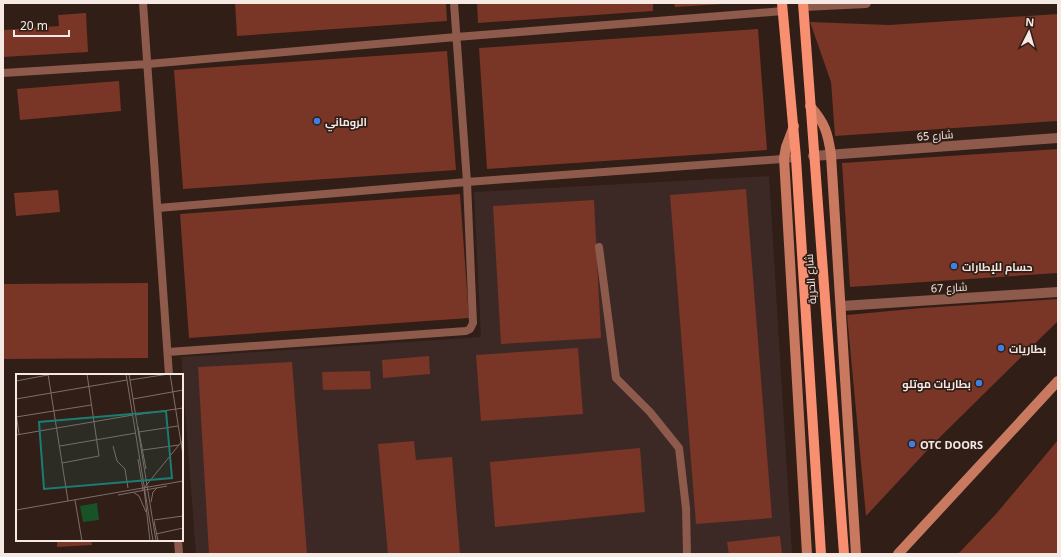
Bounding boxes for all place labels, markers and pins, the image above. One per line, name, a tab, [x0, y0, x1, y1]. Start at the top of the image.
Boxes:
place label: الروماني	[325, 114, 367, 132]
marker: الروماني	[312, 116, 322, 126]
place label: حسام للإطارات	[962, 259, 1033, 275]
marker: حسام للإطارات	[949, 261, 959, 271]
place label: بطاريات	[1009, 341, 1046, 356]
marker: بطاريات	[996, 343, 1006, 353]
place label: بطاريات موتلو	[902, 376, 971, 392]
marker: بطاريات موتلو	[974, 378, 984, 388]
place label: OTC DOORS	[920, 437, 983, 452]
marker: OTC DOORS	[907, 439, 917, 449]

